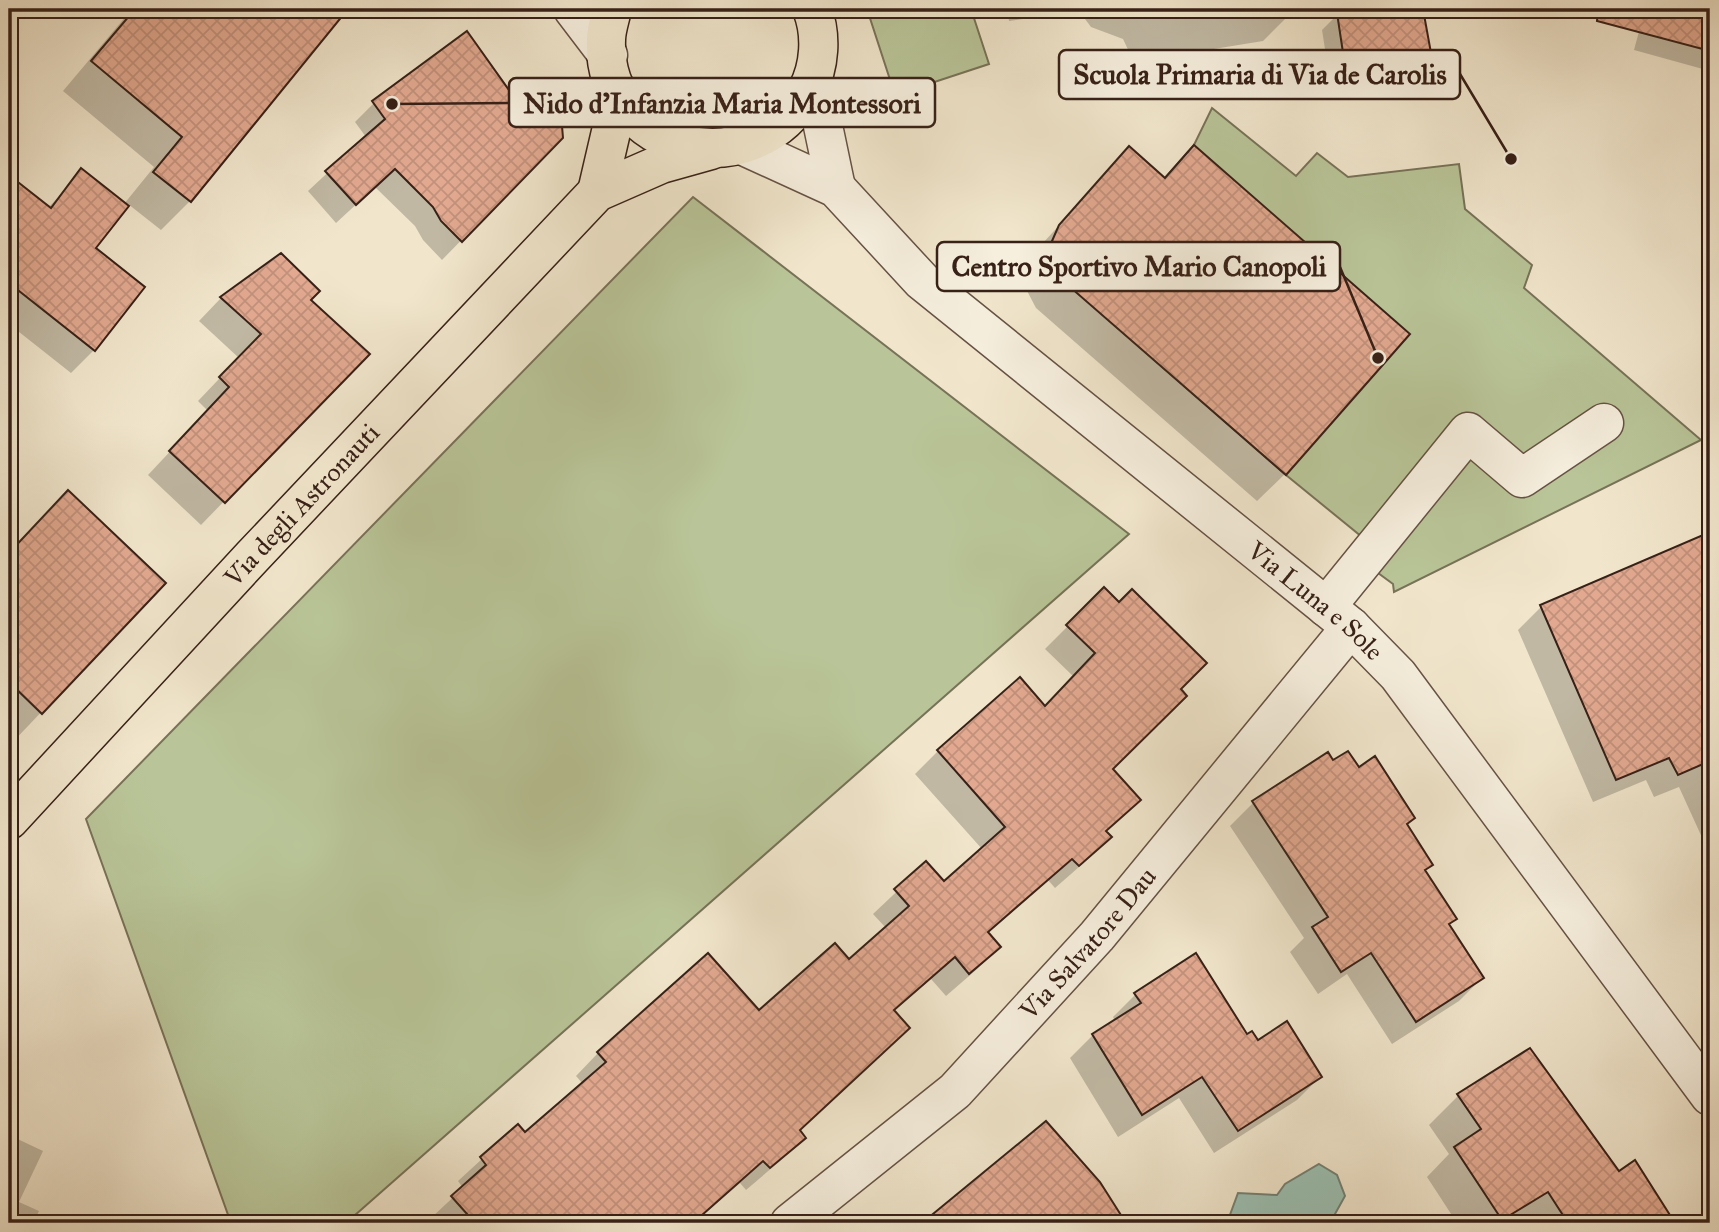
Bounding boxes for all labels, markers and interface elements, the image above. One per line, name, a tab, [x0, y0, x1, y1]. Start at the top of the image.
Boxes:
callout: Scuola Primaria di Via de Carolis	[1059, 50, 1460, 99]
text: Scuola Primaria di Via de Carolis	[1073, 57, 1447, 92]
callout: Nido d'Infanzia Maria Montessori	[509, 78, 935, 127]
text: Nido d'Infanzia Maria Montessori	[523, 86, 921, 121]
callout: Centro Sportivo Mario Canopoli	[937, 242, 1340, 291]
text: Centro Sportivo Mario Canopoli	[951, 249, 1327, 284]
street label: Via degli Astronauti	[216, 417, 386, 594]
street label: Via Luna e Sole	[1241, 534, 1391, 667]
street label: Via Salvatore Dau	[1012, 861, 1163, 1027]

